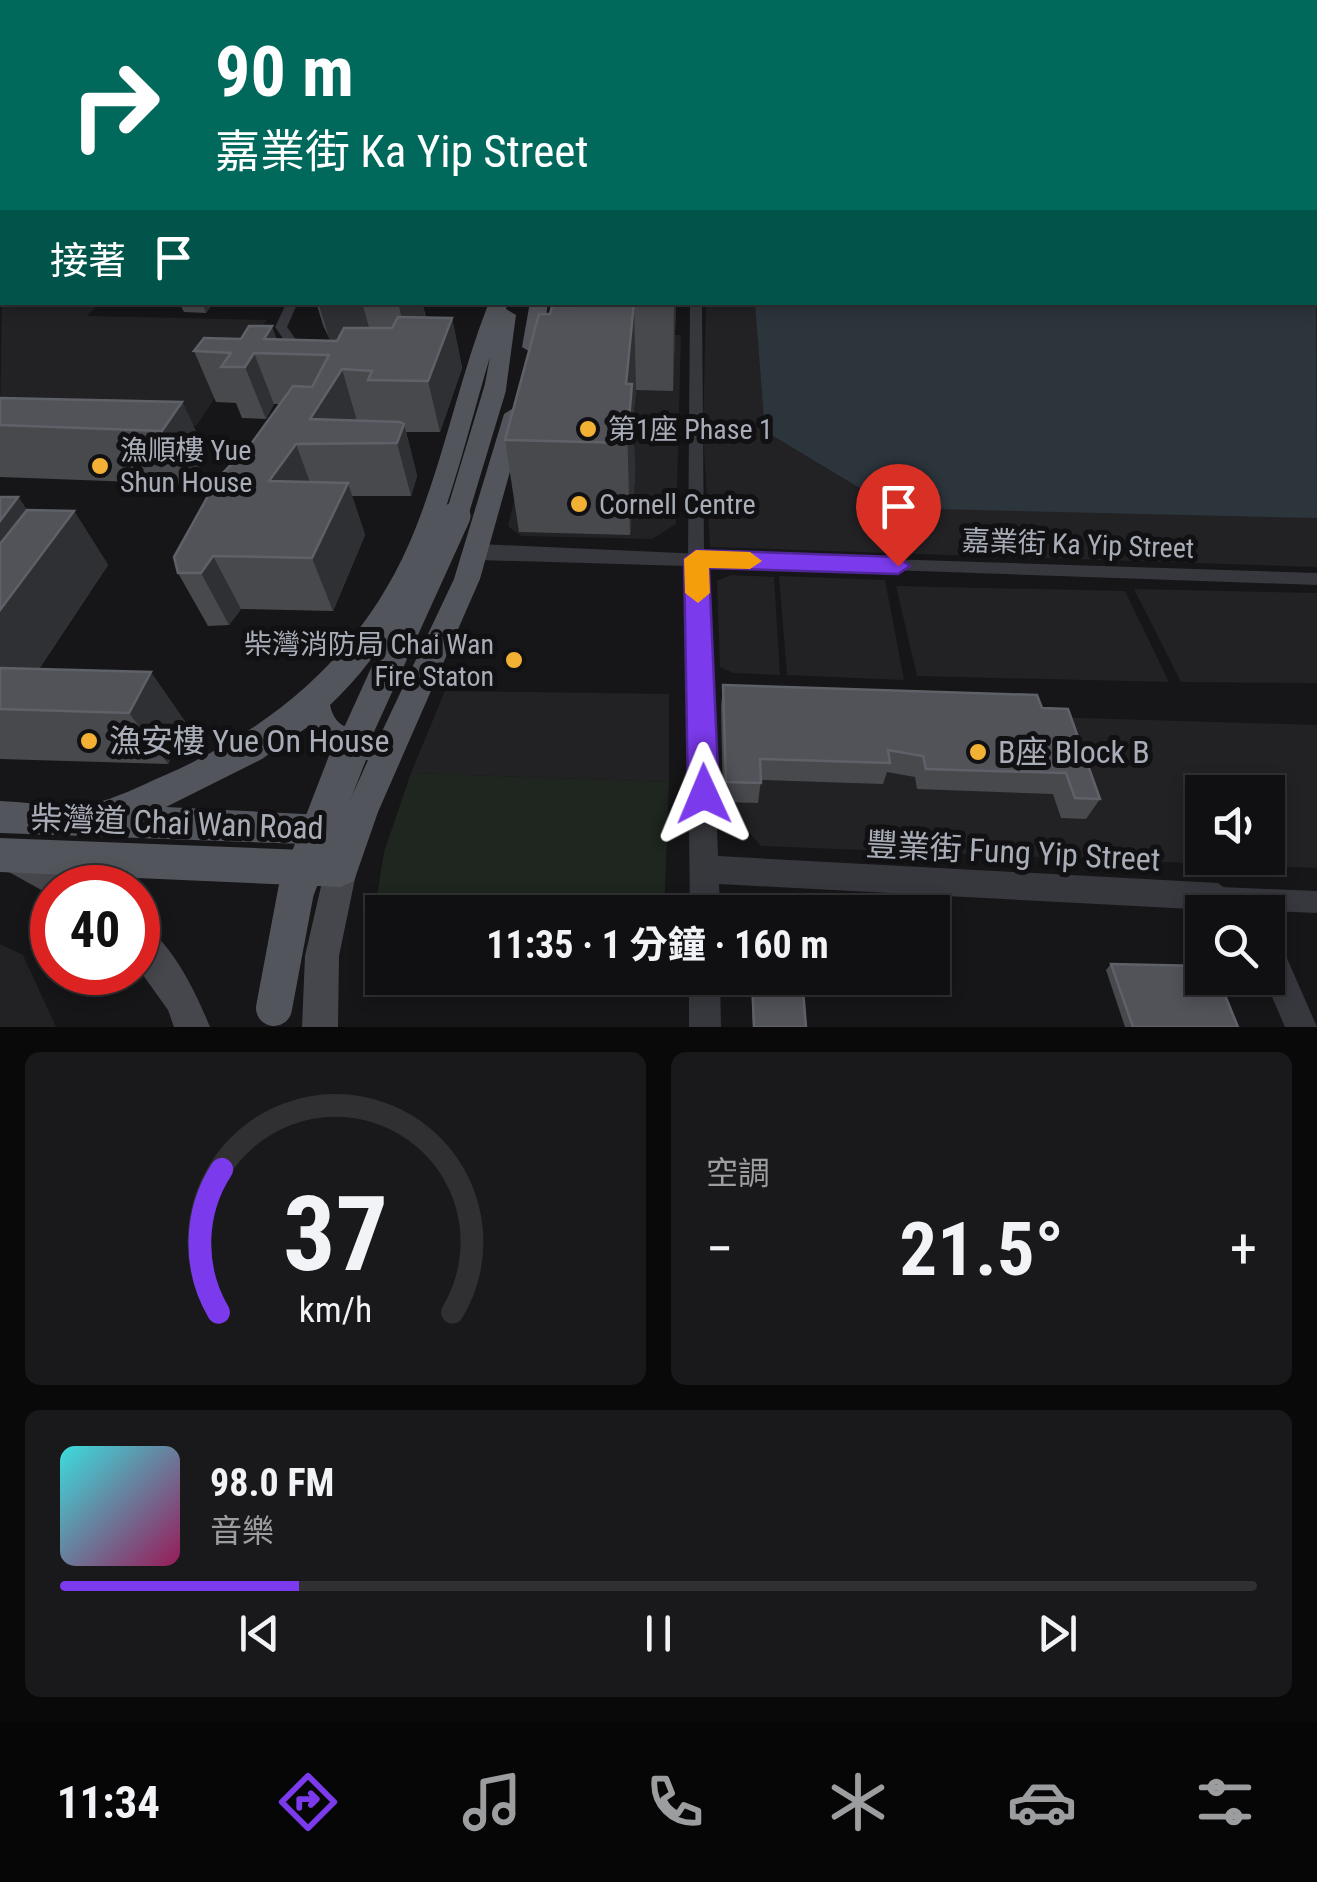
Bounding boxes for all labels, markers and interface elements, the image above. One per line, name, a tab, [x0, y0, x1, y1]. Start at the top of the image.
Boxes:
text: 90 m	[215, 31, 354, 113]
icon: right	[50, 40, 180, 170]
text: 嘉業街 Ka Yip Street	[215, 125, 589, 178]
icon: arrive	[146, 230, 201, 285]
text: 接著	[50, 239, 126, 283]
place label: 第1座 Phase 1	[608, 413, 773, 446]
marker: 第1座 Phase 1	[577, 418, 599, 440]
place label: 漁順樓 Yue Shun House	[120, 434, 252, 499]
marker: 漁順樓 Yue Shun House	[89, 455, 111, 477]
pin	[856, 464, 941, 567]
icon: arrive	[871, 479, 926, 534]
place label: Cornell Centre	[599, 488, 756, 521]
marker: Cornell Centre	[568, 493, 590, 515]
street label: 嘉業街 Ka Yip Street	[961, 524, 1195, 565]
place label: 柴灣消防局 Chai Wan Fire Staton	[244, 628, 494, 693]
marker: 柴灣消防局 Chai Wan Fire Staton	[503, 649, 525, 671]
place label: 漁安樓 Yue On House	[109, 722, 389, 760]
marker: 漁安樓 Yue On House	[78, 730, 100, 752]
place label: B座 Block B	[998, 733, 1150, 771]
marker: B座 Block B	[967, 741, 989, 763]
position arrow	[652, 742, 756, 846]
map controls	[1185, 775, 1285, 995]
button: sound	[1185, 775, 1285, 875]
street label: 柴灣道 Chai Wan Road	[30, 799, 324, 847]
street label: 豐業街 Fung Yip Street	[865, 825, 1161, 879]
speed limit sign: 40	[30, 865, 160, 995]
button: search	[1185, 895, 1285, 995]
text: 11:35 · 1 分鐘 · 160 m	[486, 923, 829, 967]
text: 空調	[706, 1154, 770, 1192]
text: 37	[283, 1174, 388, 1295]
text: 21.5°	[899, 1205, 1064, 1293]
text: −	[706, 1217, 734, 1281]
text: +	[1230, 1217, 1257, 1281]
text: km/h	[299, 1289, 372, 1331]
text: 98.0 FM	[210, 1461, 334, 1505]
text: 音樂	[210, 1512, 274, 1550]
icon: previous	[232, 1606, 287, 1661]
icon: pause	[631, 1606, 686, 1661]
icon: next	[1030, 1606, 1085, 1661]
icon: directions	[273, 1767, 343, 1837]
icon: music	[457, 1767, 527, 1837]
icon: phone	[640, 1767, 710, 1837]
icon: climate	[823, 1767, 893, 1837]
icon: car	[1007, 1767, 1077, 1837]
icon: filters	[1190, 1767, 1260, 1837]
text: 11:34	[57, 1776, 160, 1829]

